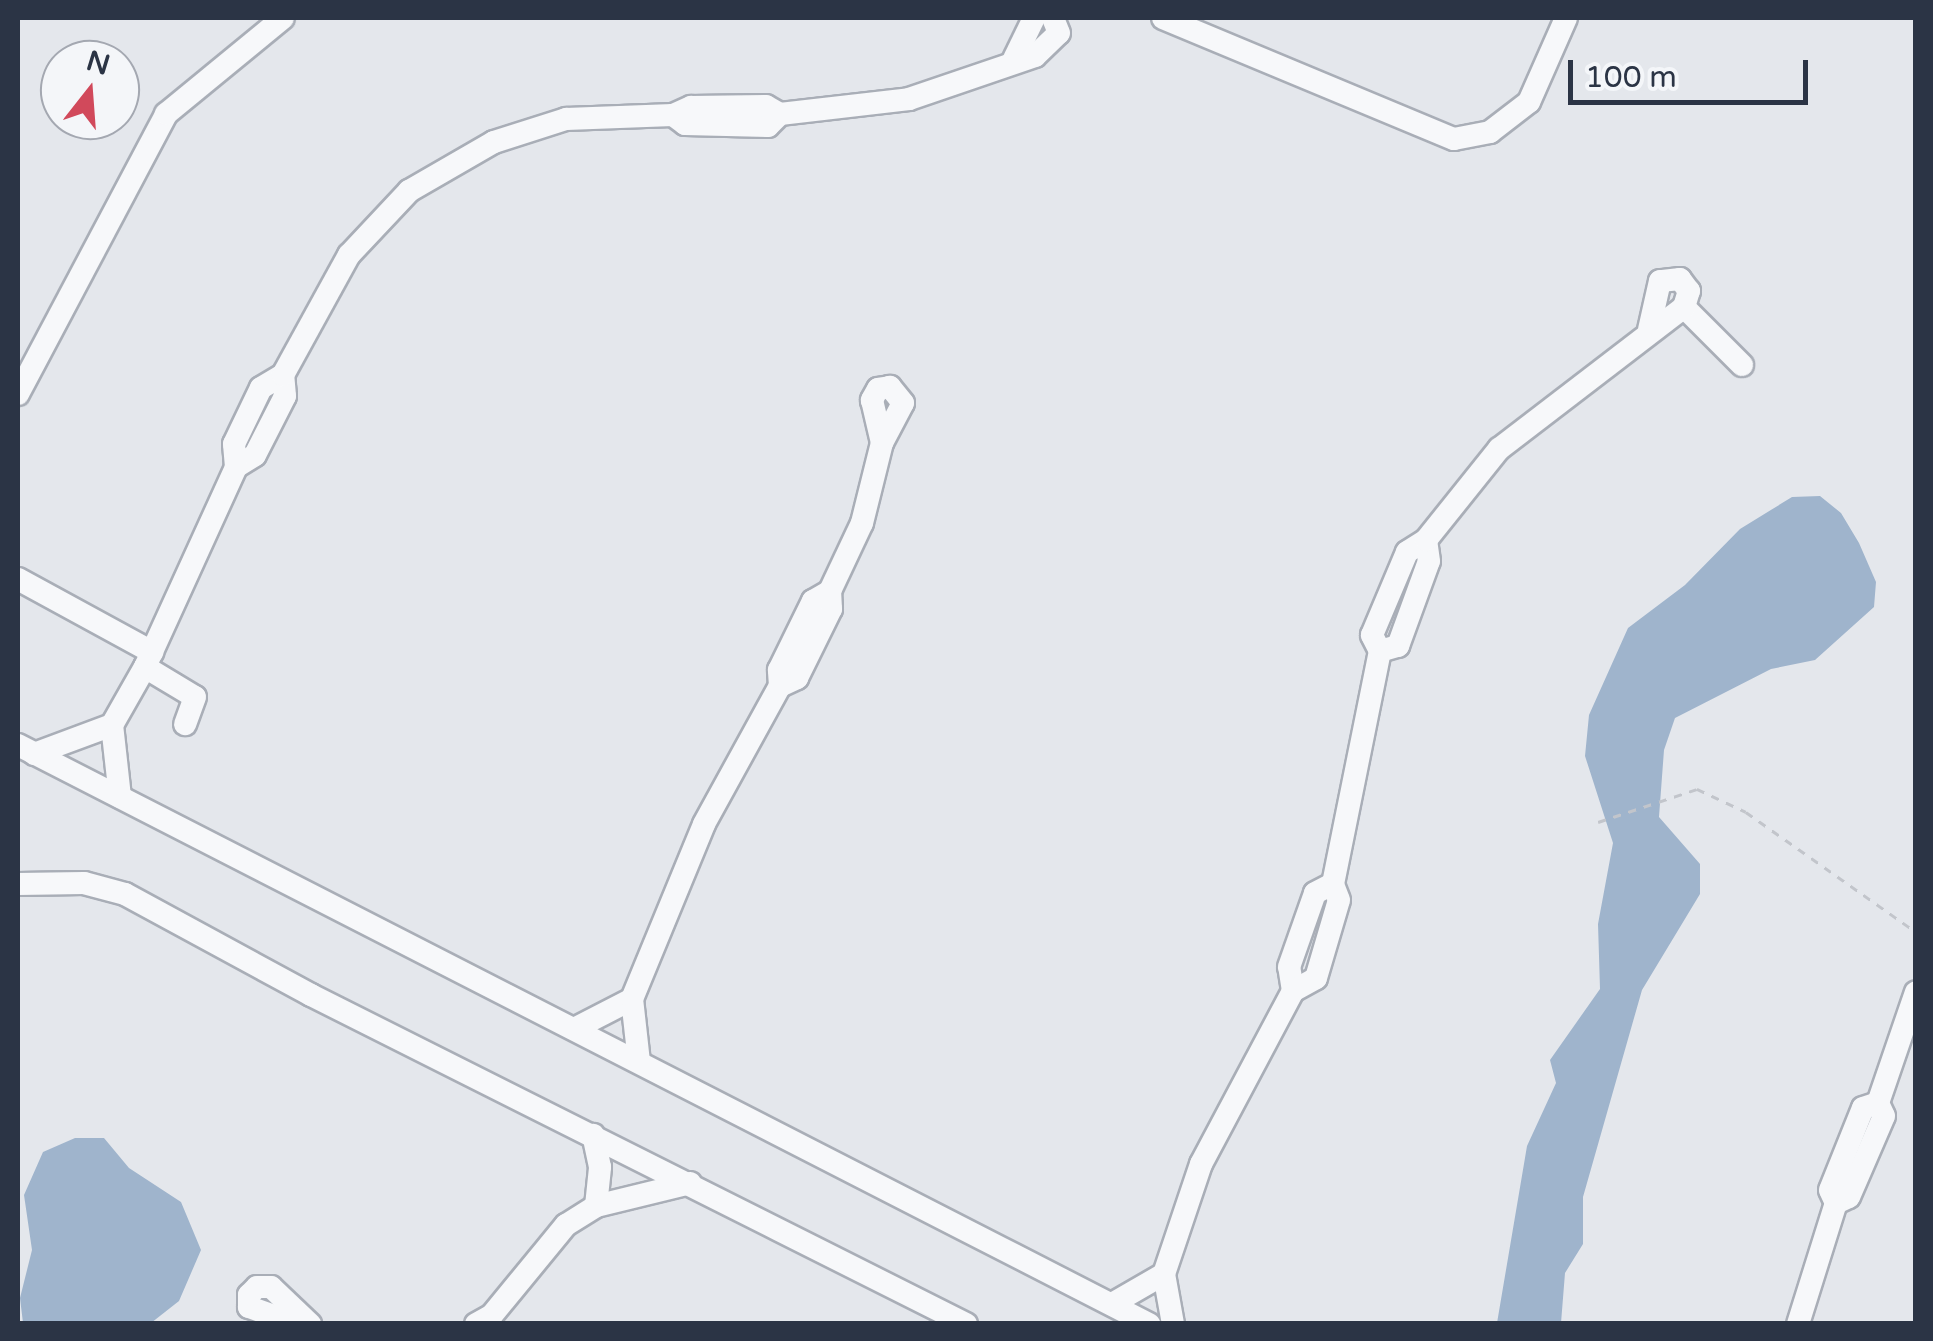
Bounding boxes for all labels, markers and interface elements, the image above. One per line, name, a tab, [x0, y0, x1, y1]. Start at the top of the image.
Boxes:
north arrow	[40, 40, 140, 140]
scale bar	[1573, 40, 1813, 102]
text: N	[82, 44, 114, 83]
text: 100 m	[1585, 59, 1677, 96]

